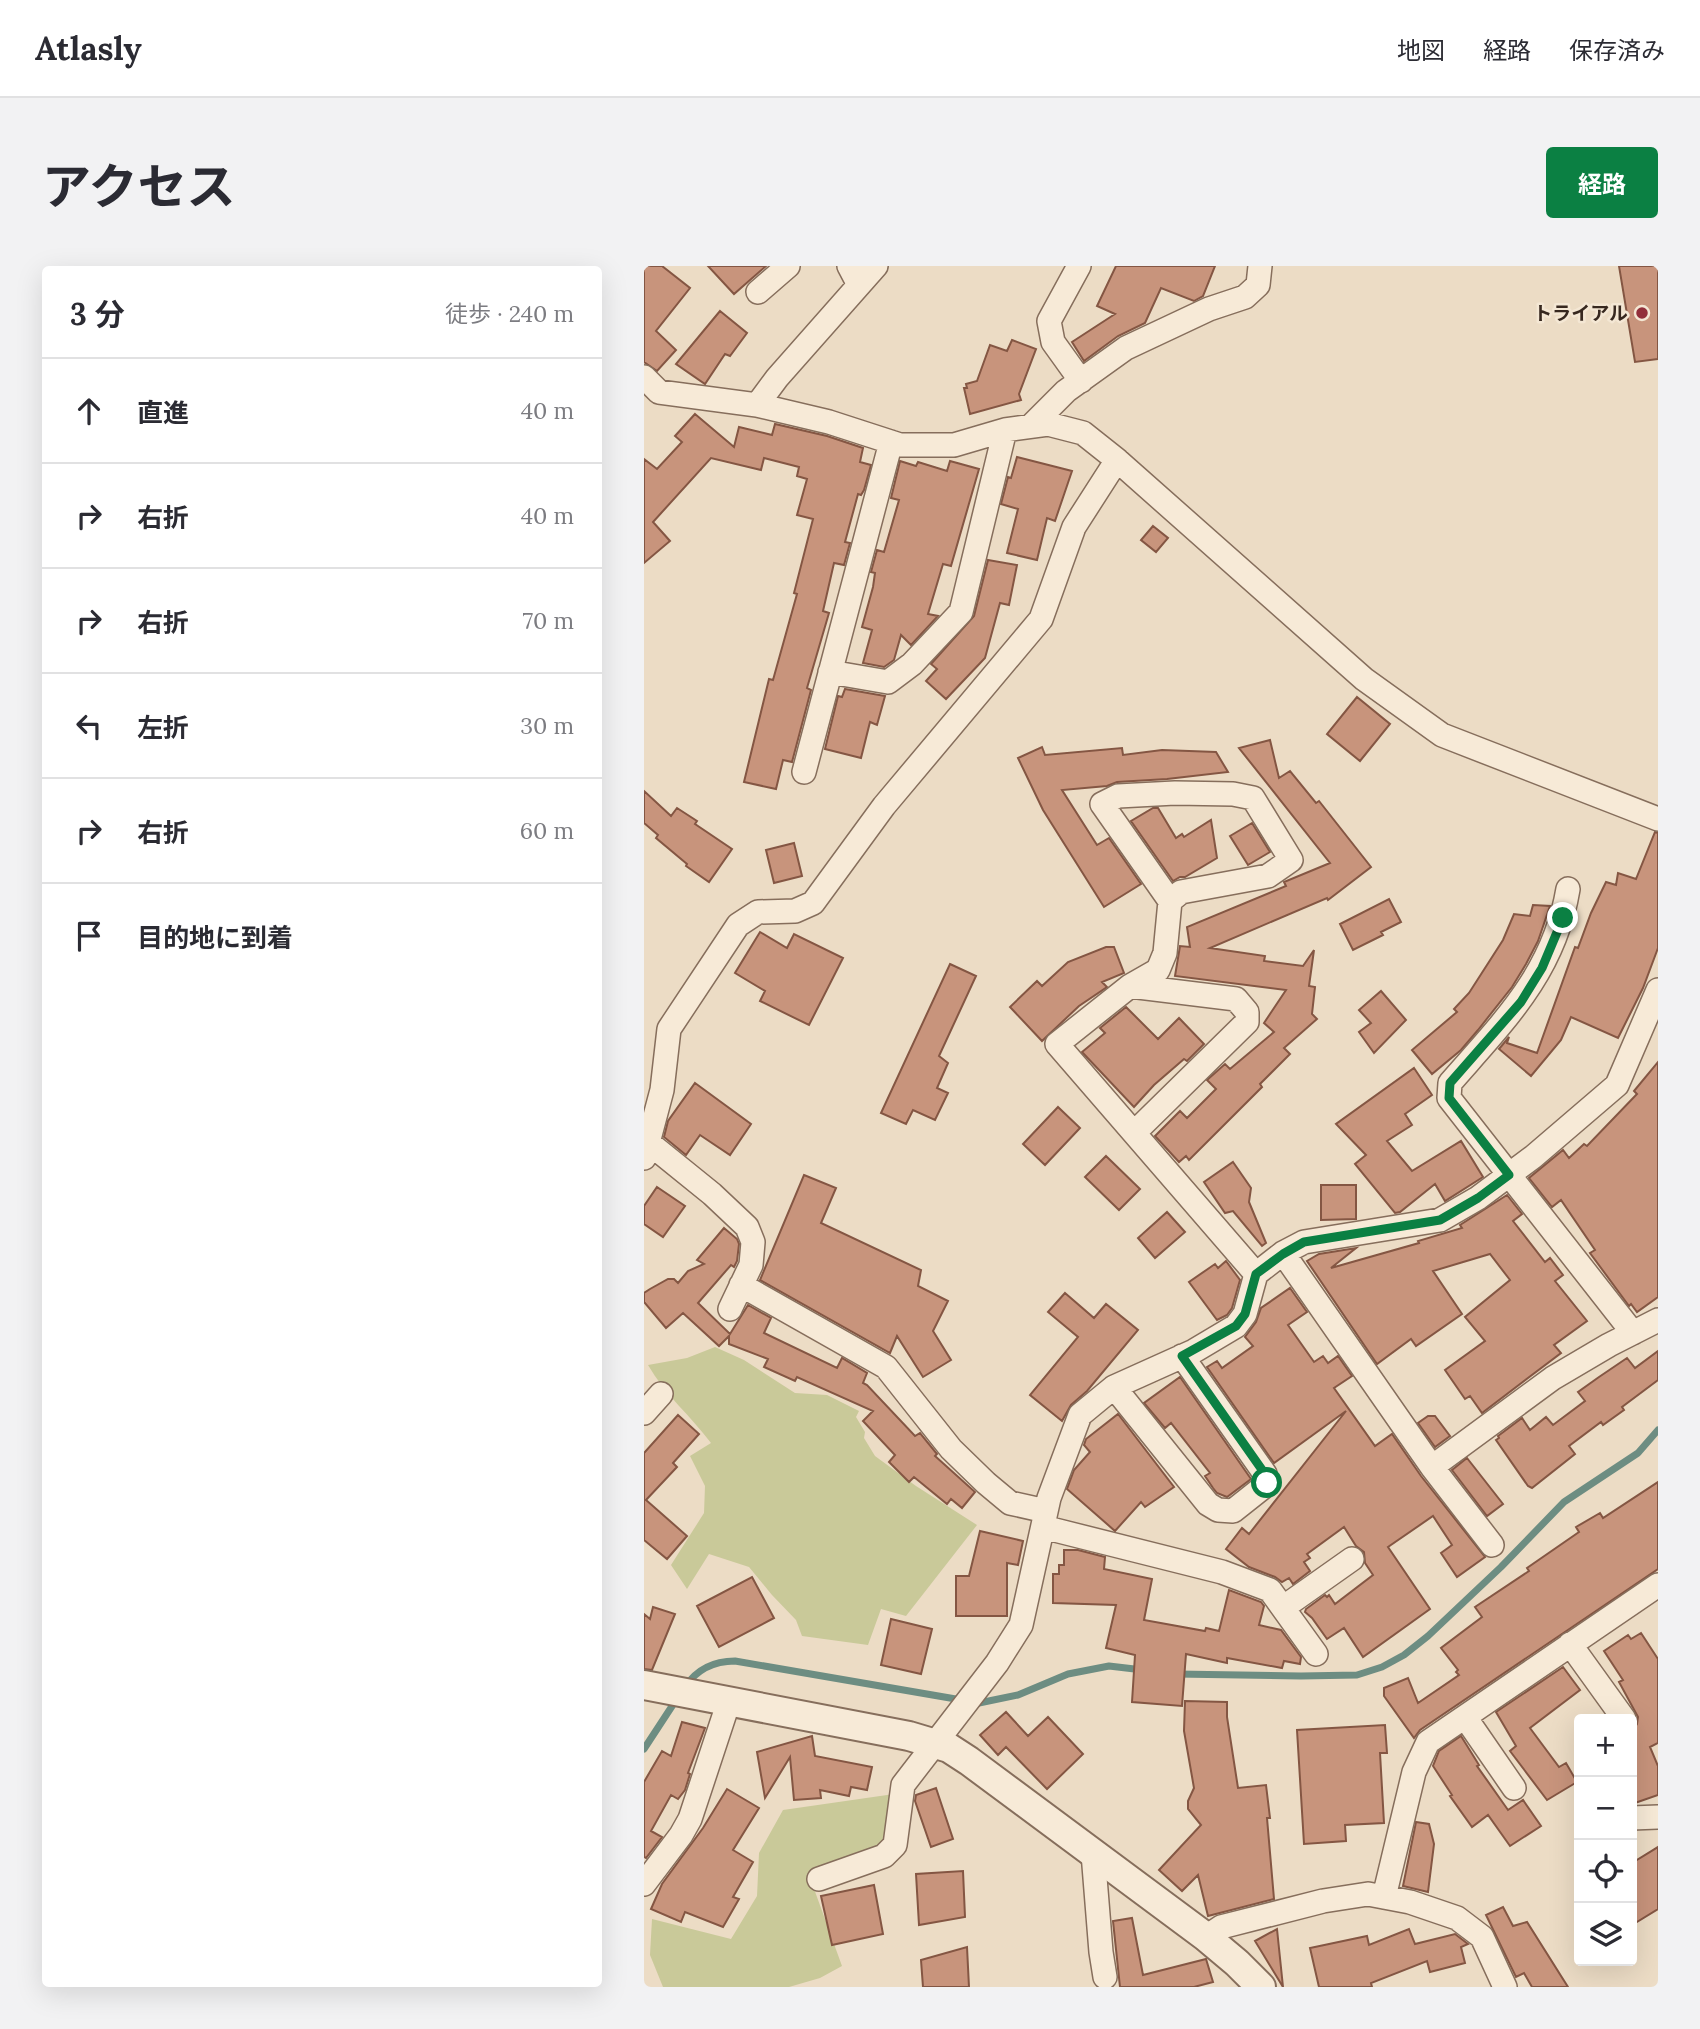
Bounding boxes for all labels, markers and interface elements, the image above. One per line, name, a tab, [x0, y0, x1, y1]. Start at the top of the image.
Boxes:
text: Atlasly	[35, 27, 142, 69]
text: 地図	[1397, 35, 1445, 66]
text: 経路	[1483, 35, 1531, 66]
text: 保存済み	[1569, 35, 1665, 66]
button: 経路	[1546, 147, 1658, 218]
text: アクセス	[42, 155, 236, 217]
text: 3 分	[70, 295, 125, 333]
text: 徒歩 · 240 m	[445, 299, 574, 328]
place label: トライアル	[1533, 301, 1628, 325]
marker: トライアル	[1634, 305, 1650, 321]
icon: ahead	[70, 392, 108, 430]
text: 直進	[137, 396, 189, 429]
text: 40 m	[521, 396, 574, 425]
icon: right	[70, 497, 108, 535]
text: 右折	[137, 501, 189, 534]
text: 40 m	[521, 501, 574, 530]
icon: right	[70, 602, 108, 640]
text: 右折	[137, 606, 189, 639]
text: 70 m	[523, 606, 574, 635]
icon: left	[70, 707, 108, 745]
text: 左折	[137, 711, 189, 744]
text: 30 m	[520, 711, 574, 740]
icon: right	[70, 812, 108, 850]
text: 右折	[137, 816, 189, 849]
text: 60 m	[520, 816, 574, 845]
route end	[1547, 902, 1578, 933]
icon: arrive	[70, 917, 108, 955]
text: 目的地に到着	[137, 921, 293, 954]
route start	[1251, 1467, 1282, 1498]
map controls	[1574, 1714, 1637, 1966]
button: +	[1574, 1714, 1637, 1777]
button: −	[1574, 1777, 1637, 1840]
button: locate	[1574, 1840, 1637, 1903]
button: layers	[1574, 1903, 1637, 1966]

